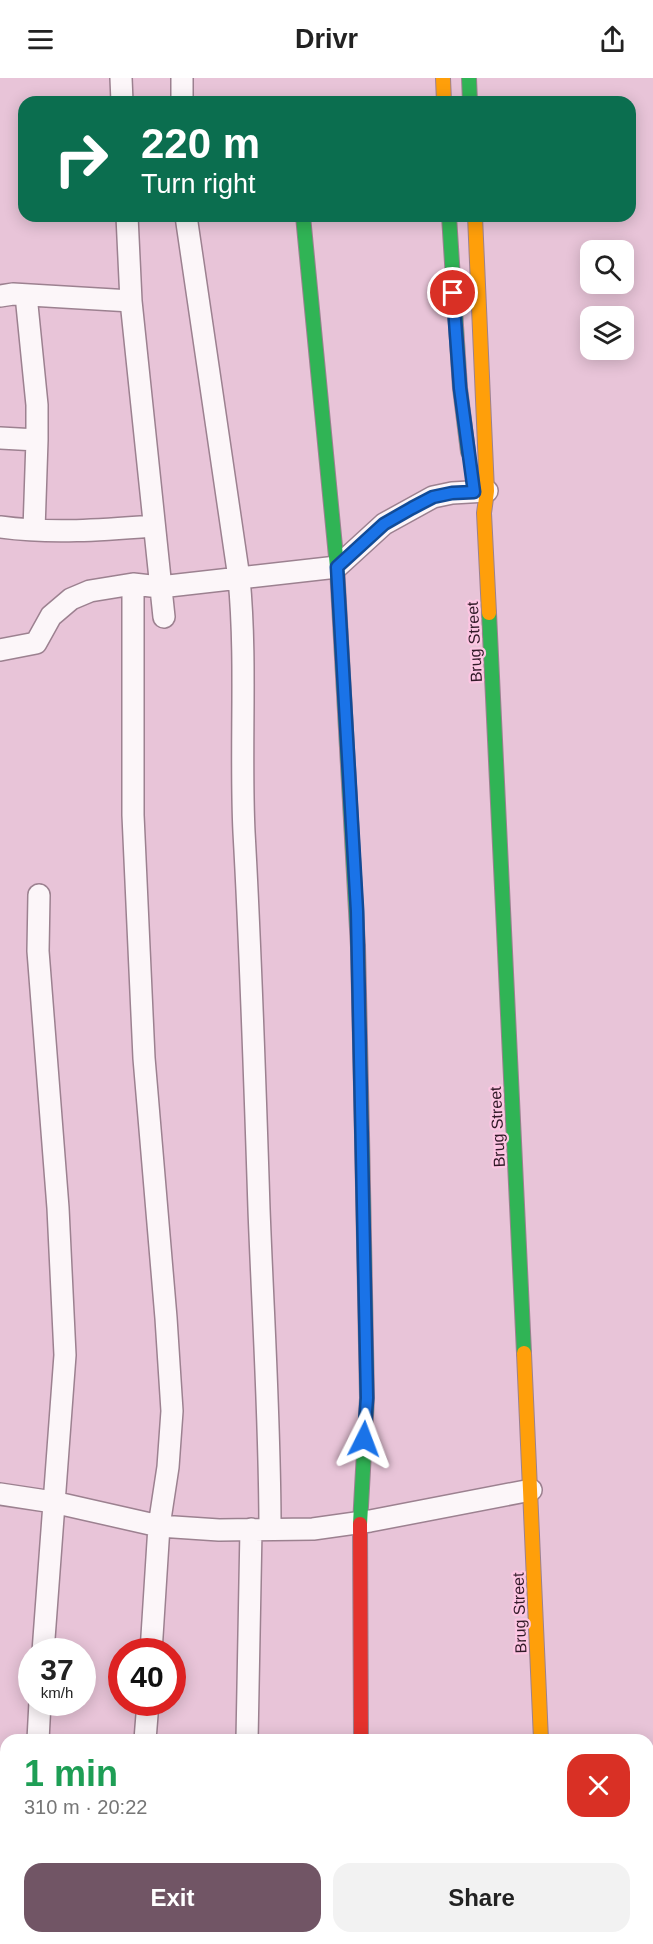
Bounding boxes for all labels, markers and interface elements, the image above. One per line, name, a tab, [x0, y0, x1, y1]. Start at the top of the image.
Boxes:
icon: menu	[24, 23, 57, 56]
icon: share	[596, 23, 629, 56]
text: Drivr	[295, 24, 358, 54]
icon: right	[42, 120, 120, 198]
text: 220 m	[141, 120, 260, 167]
text: Turn right	[141, 169, 256, 199]
map controls	[580, 240, 634, 360]
button: search	[580, 240, 634, 294]
pin	[427, 267, 478, 318]
icon: arrive	[436, 276, 469, 309]
button: layers	[580, 306, 634, 360]
street label: Brug Street	[464, 601, 485, 683]
street label: Brug Street	[487, 1086, 508, 1168]
position arrow	[332, 1407, 396, 1471]
street label: Brug Street	[510, 1572, 529, 1654]
speed limit sign: 40	[108, 1638, 186, 1716]
text: 37	[40, 1653, 74, 1686]
text: km/h	[41, 1684, 73, 1701]
text: 1 min	[24, 1753, 118, 1794]
button: close	[567, 1754, 630, 1817]
text: 310 m · 20:22	[24, 1796, 147, 1818]
button: Exit	[24, 1863, 321, 1932]
button: Share	[333, 1863, 630, 1932]

